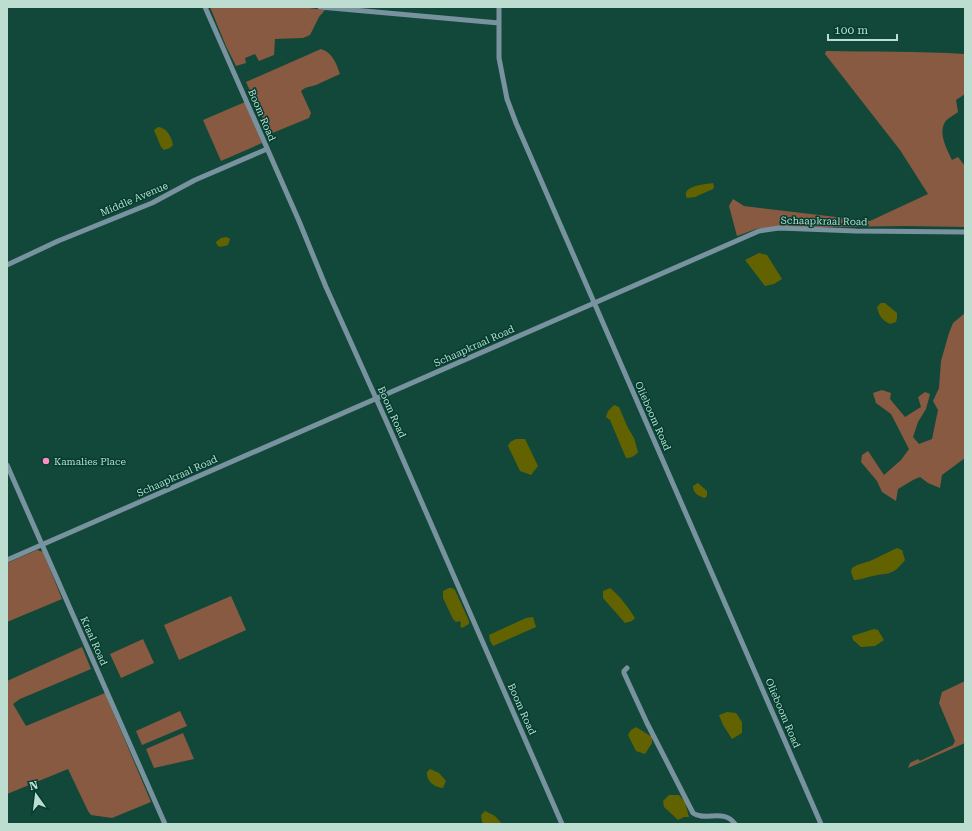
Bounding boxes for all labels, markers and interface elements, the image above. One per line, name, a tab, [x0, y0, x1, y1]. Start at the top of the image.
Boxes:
scale bar	[828, 16, 897, 42]
text: 100 m	[834, 23, 868, 37]
street label: Boom Road	[246, 87, 278, 143]
street label: Middle Avenue	[98, 180, 170, 218]
street label: Schaapkraal Road	[780, 215, 868, 227]
street label: Schaapkraal Road	[432, 323, 517, 369]
street label: Olieboom Road	[633, 380, 673, 453]
street label: Boom Road	[376, 385, 408, 440]
street label: Schaapkraal Road	[135, 453, 220, 499]
marker: Kamalies Place	[41, 456, 51, 466]
place label: Kamalies Place	[54, 456, 126, 467]
street label: Kraal Road	[78, 615, 110, 668]
street label: Olieboom Road	[763, 677, 803, 750]
street label: Boom Road	[506, 682, 538, 737]
north arrow	[16, 775, 56, 815]
text: N	[28, 778, 40, 793]

